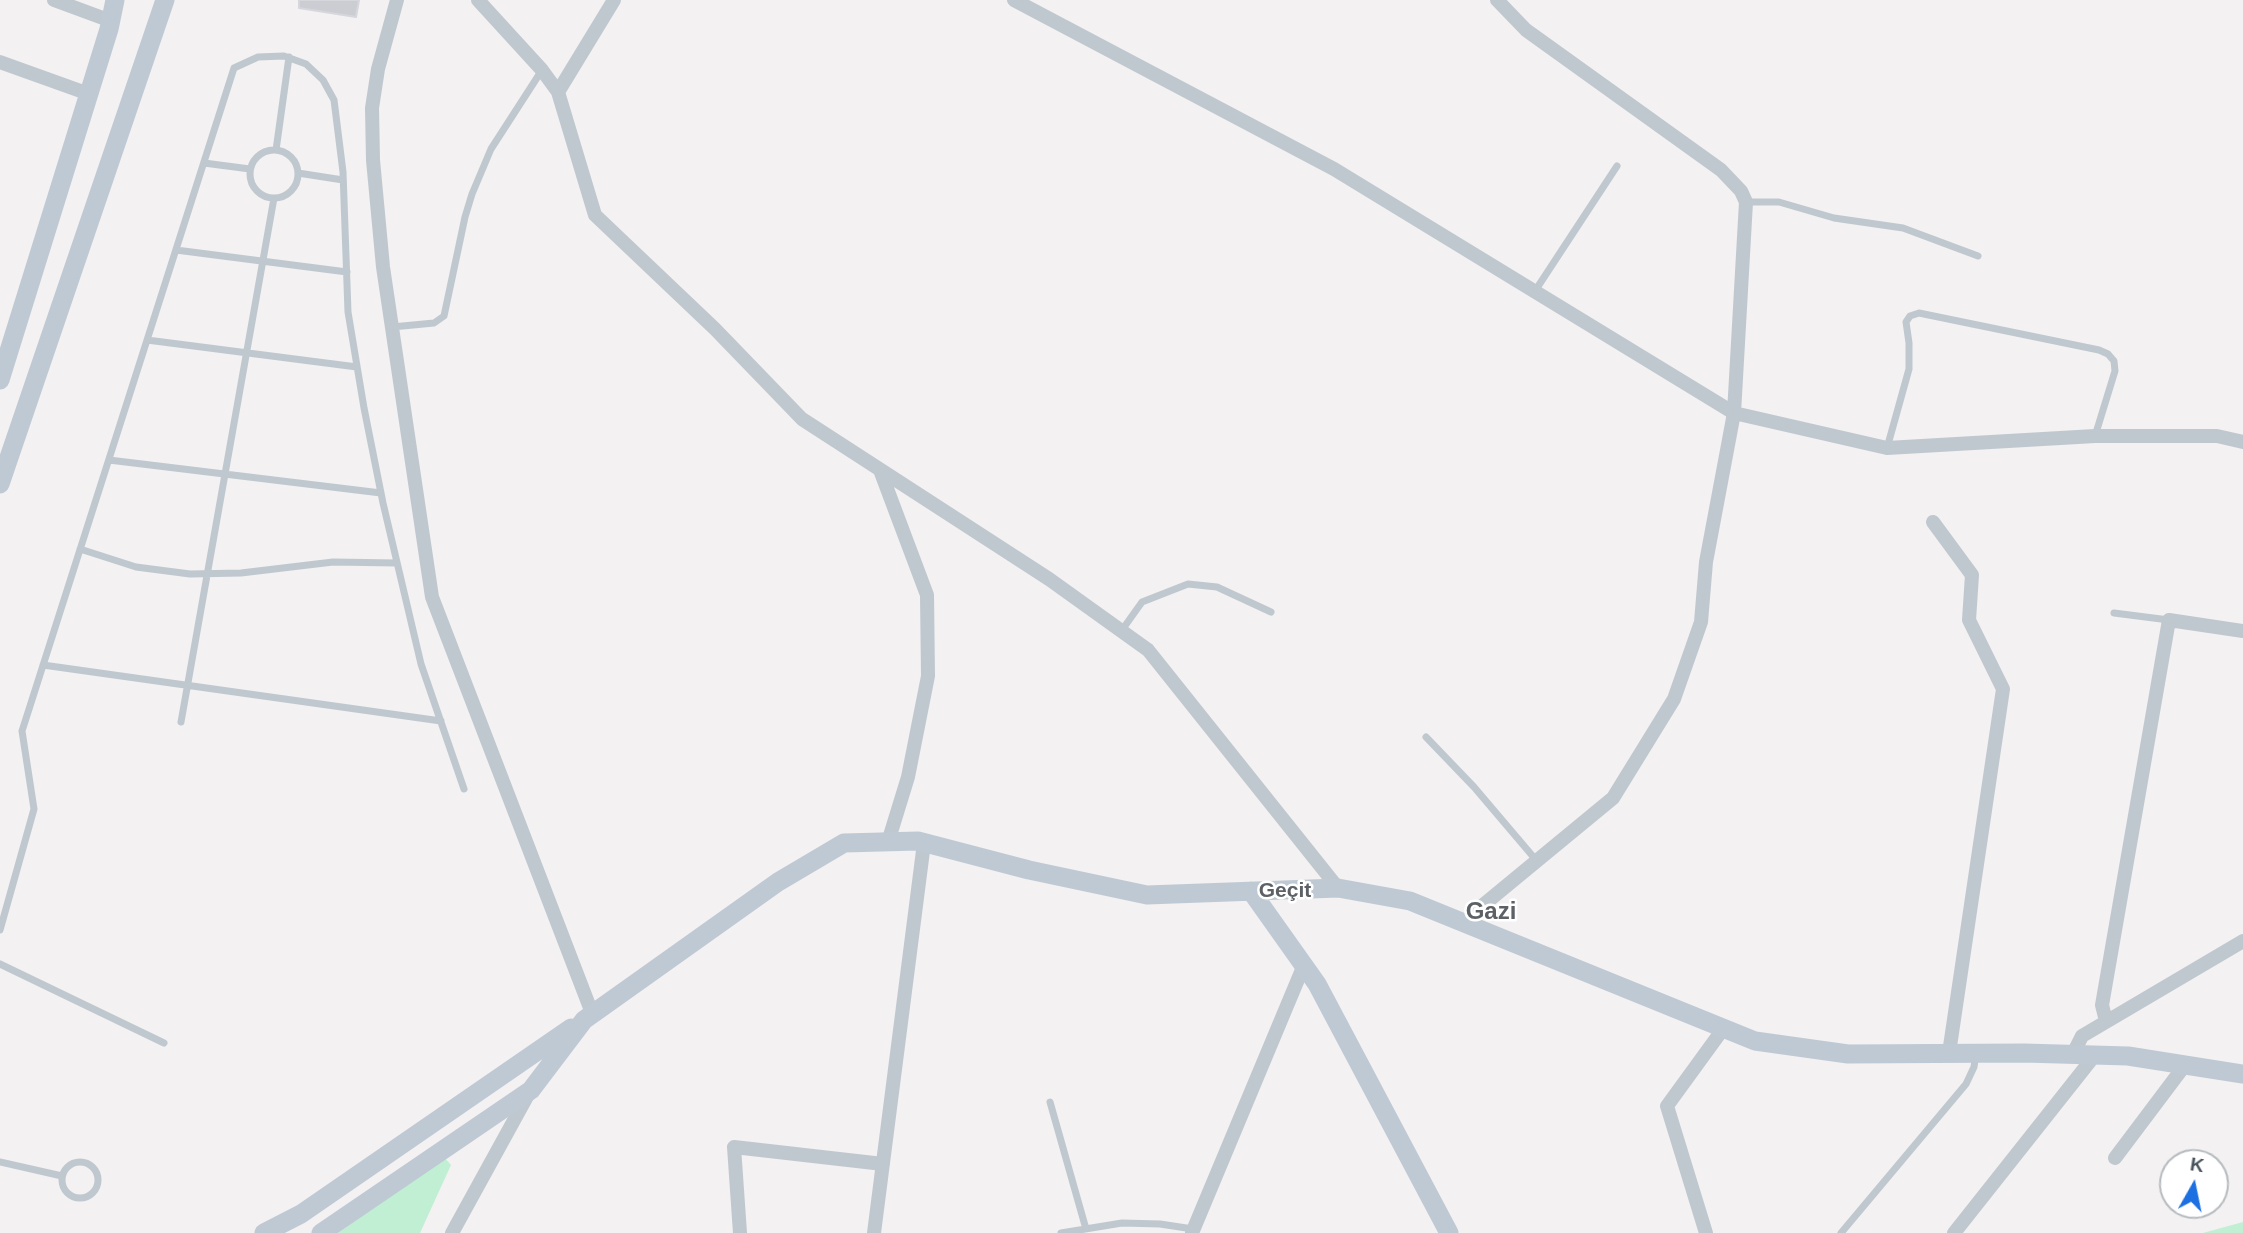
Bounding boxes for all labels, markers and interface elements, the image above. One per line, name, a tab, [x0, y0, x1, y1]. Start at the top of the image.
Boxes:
district label: Geçit	[1259, 878, 1311, 904]
district label: Gazi	[1466, 898, 1516, 926]
north arrow	[2159, 1149, 2229, 1219]
text: K	[2189, 1153, 2205, 1176]

